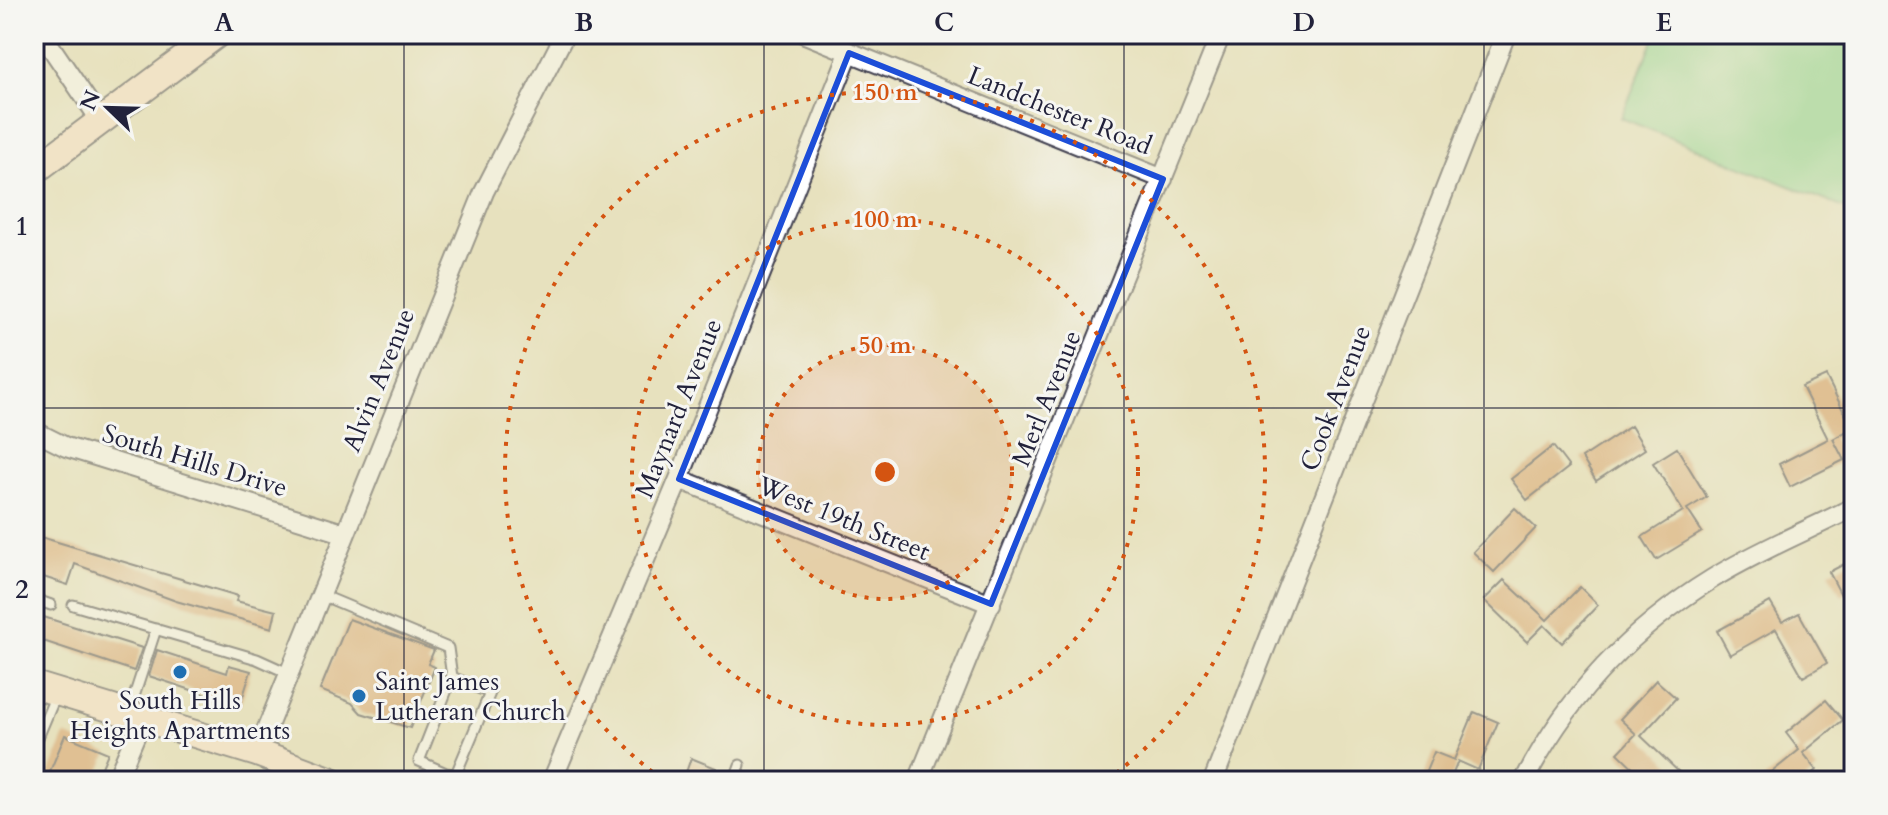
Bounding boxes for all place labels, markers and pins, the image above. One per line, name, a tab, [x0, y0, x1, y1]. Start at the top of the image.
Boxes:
centre of rings	[871, 458, 899, 486]
marker: South Hills Heights Apartments	[171, 663, 189, 681]
place label: Saint James Lutheran Church	[375, 664, 566, 729]
place label: South Hills Heights Apartments	[70, 683, 290, 748]
marker: Saint James Lutheran Church	[350, 687, 368, 705]

